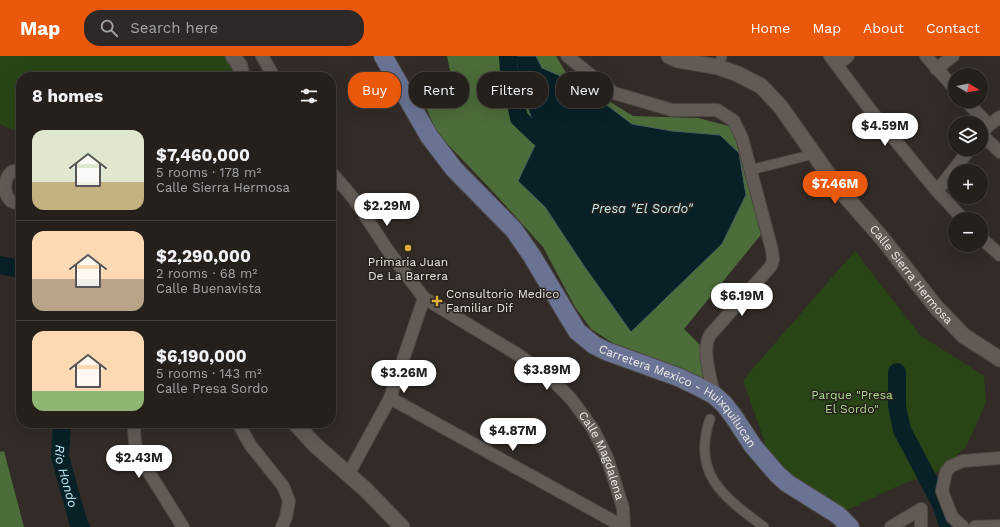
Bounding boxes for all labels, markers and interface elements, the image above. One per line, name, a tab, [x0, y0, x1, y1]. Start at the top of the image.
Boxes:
search box	[84, 10, 364, 46]
text: Map	[20, 17, 60, 40]
icon: search	[98, 17, 120, 39]
text: Search here	[130, 19, 218, 37]
text: Home	[750, 20, 790, 36]
text: Map	[812, 20, 841, 36]
text: About	[863, 20, 904, 36]
text: Contact	[926, 20, 980, 36]
north arrow	[948, 68, 988, 108]
map controls	[948, 68, 988, 252]
chip: Buy	[348, 72, 401, 108]
chip: Rent	[409, 72, 469, 108]
chip: Filters	[477, 72, 548, 108]
chip: New	[556, 72, 613, 108]
icon: filters	[298, 85, 320, 107]
text: 8 homes	[32, 86, 103, 106]
pin: $4.59M	[852, 113, 918, 147]
button: layers	[948, 116, 988, 156]
text: $4.59M	[861, 118, 909, 133]
text: $7,460,000	[156, 145, 250, 165]
icon: home	[64, 146, 112, 194]
button: +	[948, 164, 988, 204]
text: 5 rooms · 178 m²	[156, 165, 261, 180]
pin: $7.46M	[802, 171, 868, 205]
text: $7.46M	[812, 176, 858, 191]
text: Calle Sierra Hermosa	[156, 180, 290, 195]
pin: $2.29M	[354, 193, 420, 227]
text: $2.29M	[363, 198, 411, 213]
water label: Presa "El Sordo"	[591, 201, 693, 216]
button: −	[948, 212, 988, 252]
street label: Calle Sierra Hermosa	[867, 222, 956, 327]
marker: Primaria Juan De La Barrera	[403, 243, 413, 253]
text: $2,290,000	[156, 246, 251, 266]
icon: home	[64, 247, 112, 295]
place label: Primaria Juan De La Barrera	[368, 255, 448, 283]
text: 2 rooms · 68 m²	[156, 266, 257, 281]
text: Calle Buenavista	[156, 281, 261, 296]
pin: $6.19M	[709, 283, 775, 317]
place label: Consultorio Medico Familiar Dif	[446, 287, 559, 315]
text: $6.19M	[720, 288, 764, 303]
marker: Consultorio Medico Familiar Dif	[431, 295, 443, 307]
street label: Carretera Mexico - Huixquilucan	[596, 341, 759, 450]
text: $6,190,000	[156, 346, 247, 366]
icon: home	[64, 347, 112, 395]
pin: $3.89M	[514, 357, 580, 391]
pin: $3.26M	[371, 360, 437, 394]
text: $3.89M	[523, 362, 571, 377]
text: $3.26M	[380, 365, 428, 380]
text: 5 rooms · 143 m²	[156, 366, 262, 381]
text: Calle Presa Sordo	[156, 381, 268, 396]
park label: Parque "Presa El Sordo"	[811, 388, 893, 416]
street label: Calle Magdalena	[575, 409, 627, 502]
pin: $4.87M	[480, 418, 546, 452]
text: $4.87M	[489, 423, 537, 438]
water label: Rio Hondo	[52, 444, 81, 509]
pin: $2.43M	[106, 445, 172, 479]
text: $2.43M	[115, 450, 163, 465]

